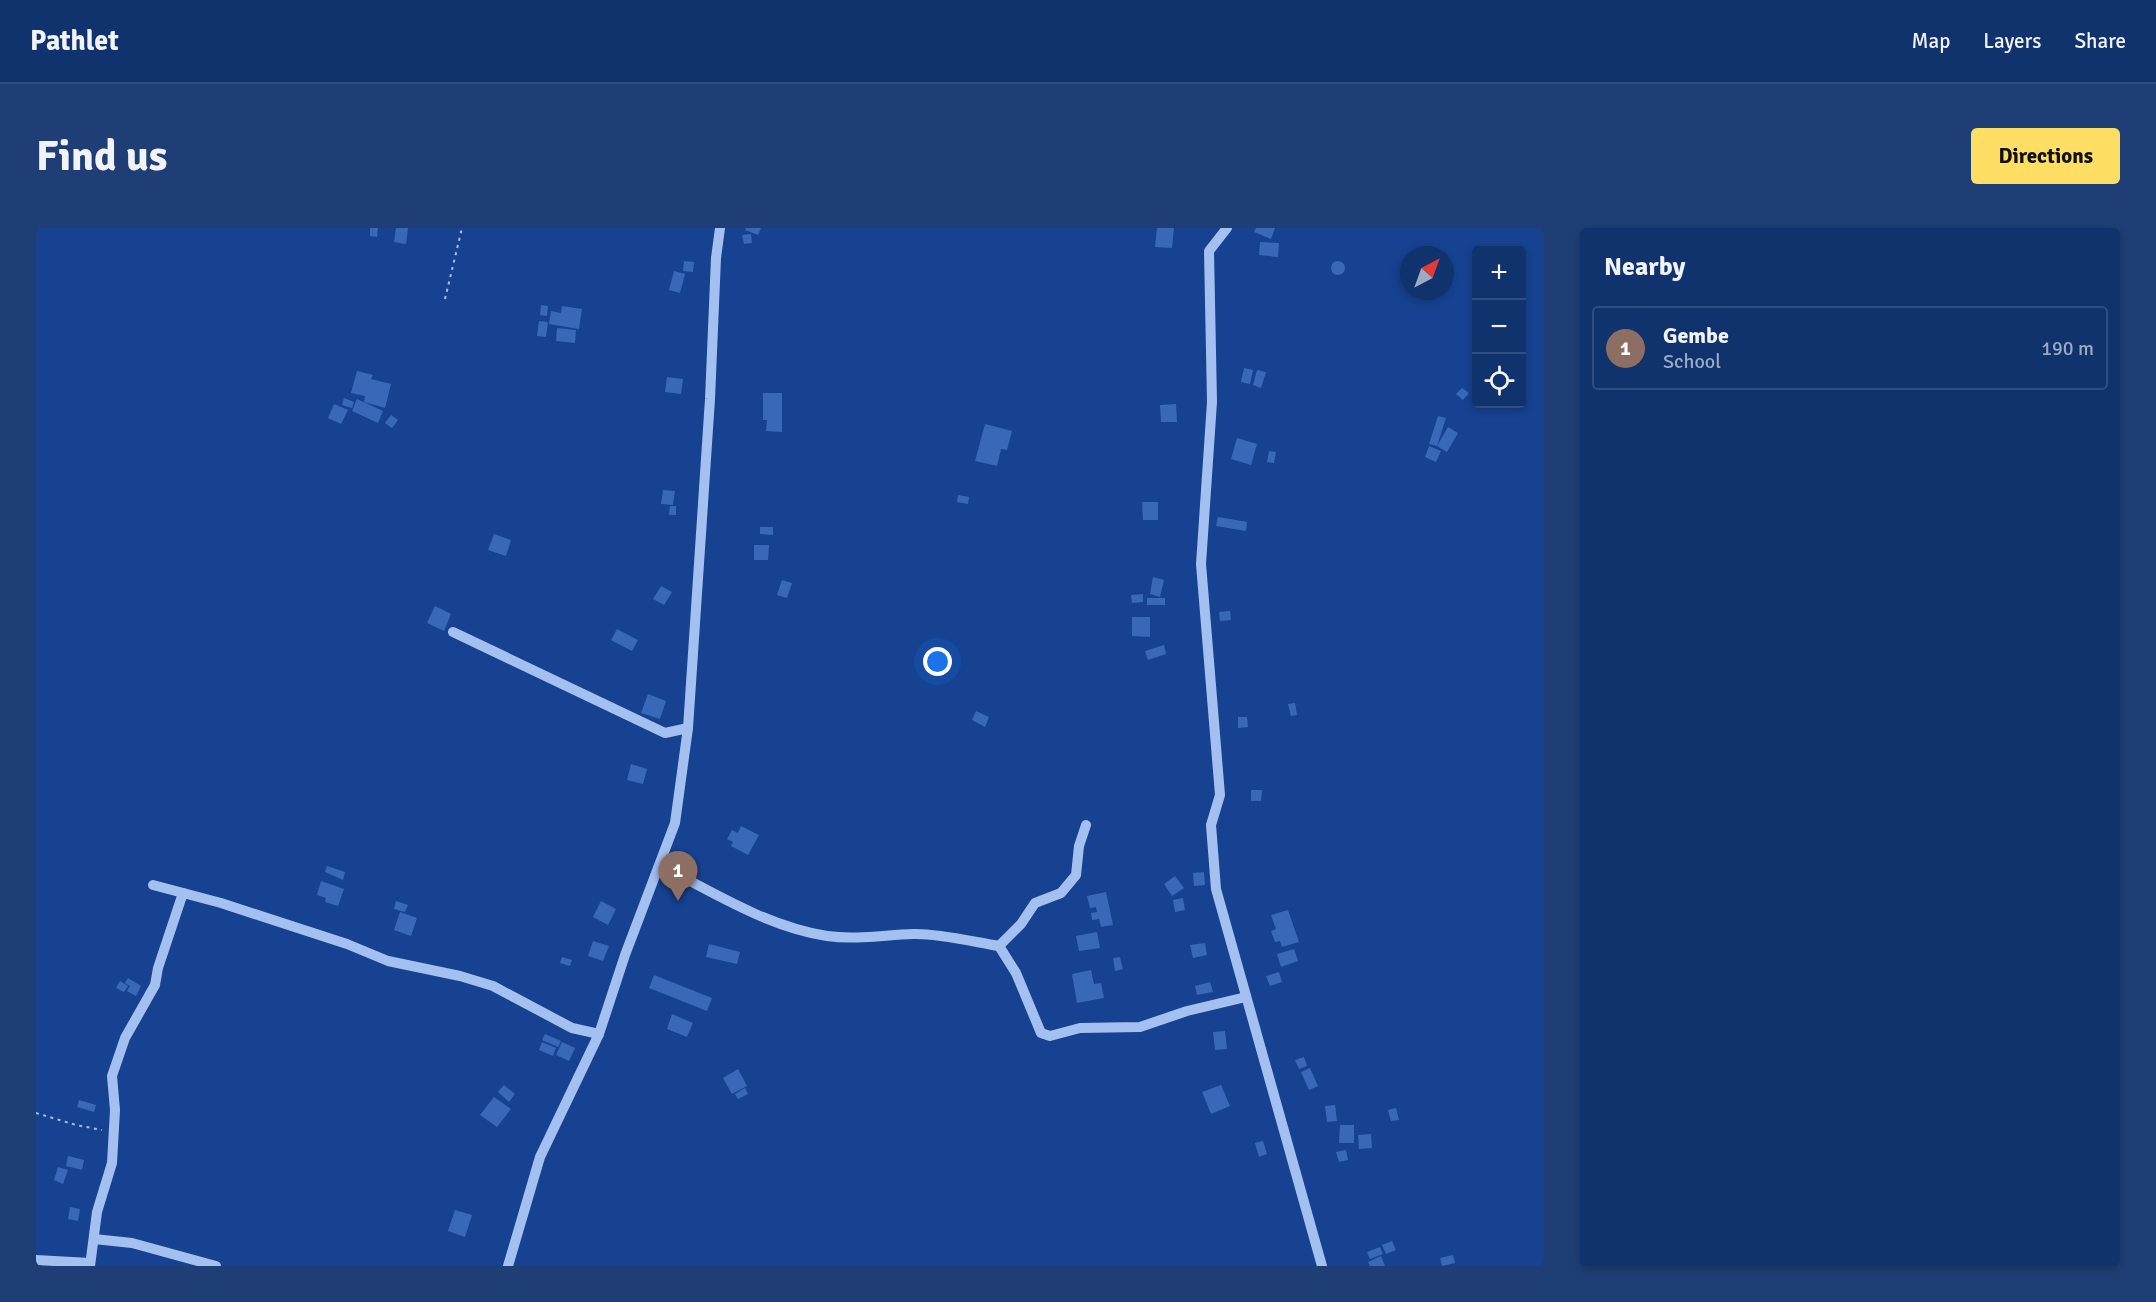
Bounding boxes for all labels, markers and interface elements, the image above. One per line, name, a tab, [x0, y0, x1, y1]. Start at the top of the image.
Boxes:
text: Pathlet	[30, 24, 119, 58]
text: Map	[1912, 28, 1950, 54]
text: Layers	[1983, 28, 2041, 54]
text: Share	[2074, 28, 2126, 54]
button: Directions	[1971, 128, 2120, 184]
text: Find us	[36, 131, 167, 182]
north arrow	[1400, 246, 1454, 300]
map controls	[1472, 246, 1526, 408]
button: +	[1472, 246, 1526, 300]
text: Nearby	[1604, 251, 1685, 283]
button: −	[1472, 300, 1526, 354]
text: Gembe	[1663, 322, 1729, 349]
text: 1	[1620, 336, 1631, 361]
text: 190 m	[2041, 336, 2094, 361]
text: School	[1663, 349, 1721, 374]
button: locate	[1472, 354, 1526, 408]
your location	[923, 647, 952, 676]
pin: 1	[658, 852, 698, 901]

